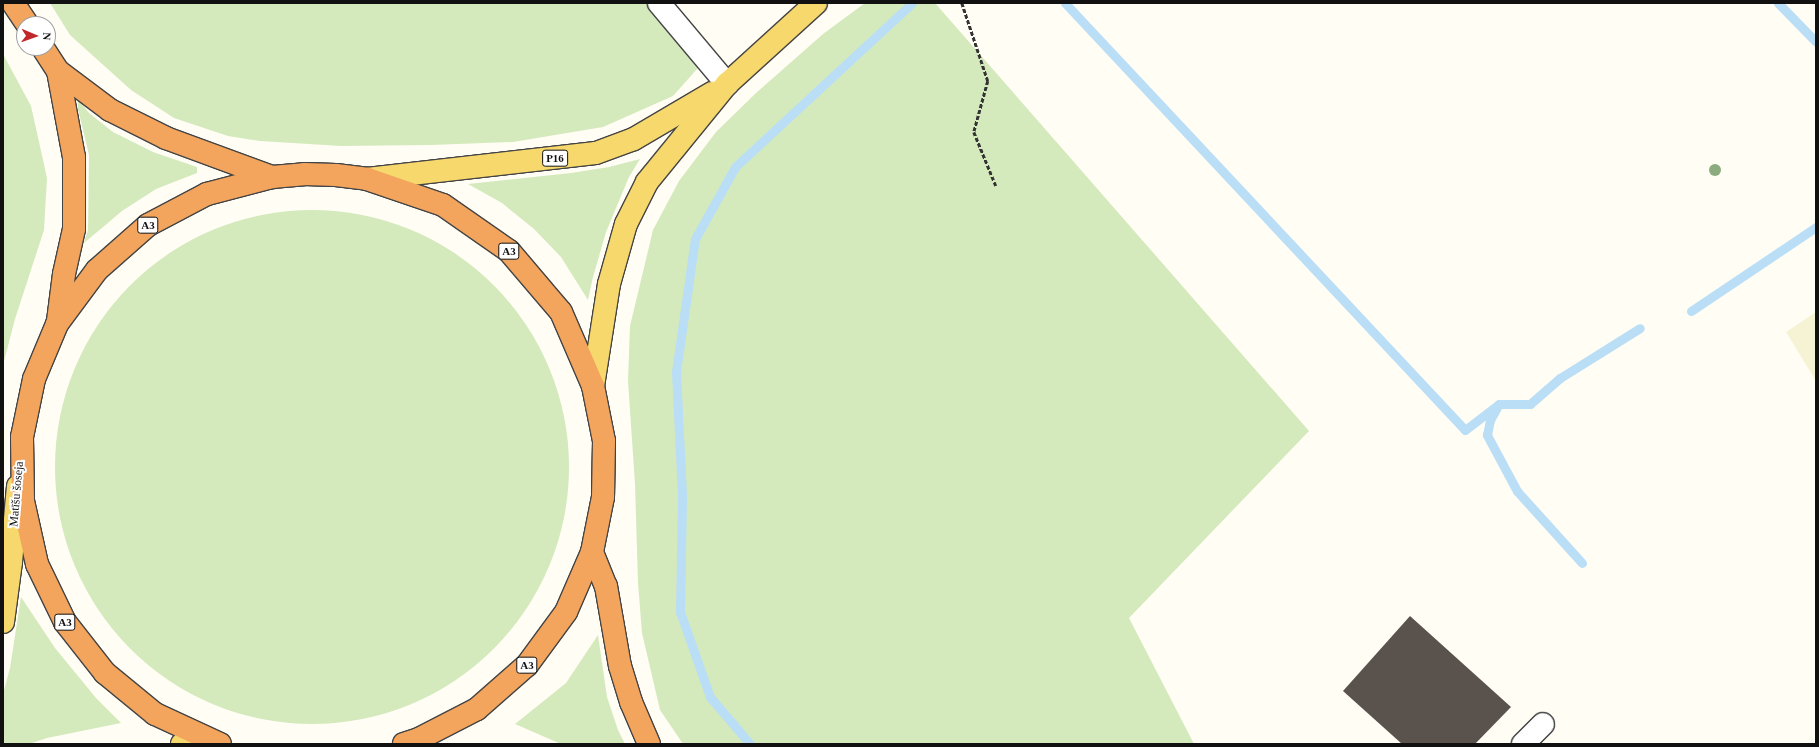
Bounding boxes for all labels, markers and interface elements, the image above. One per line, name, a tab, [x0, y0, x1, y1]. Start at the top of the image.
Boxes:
north arrow	[16, 16, 56, 56]
text: N	[41, 32, 53, 41]
road number: P16	[542, 149, 568, 167]
road number: A3	[137, 216, 159, 234]
road number: A3	[498, 242, 520, 260]
street label: Matīšu šoseja	[7, 461, 27, 527]
road number: A3	[54, 613, 76, 631]
road number: A3	[516, 656, 538, 674]

